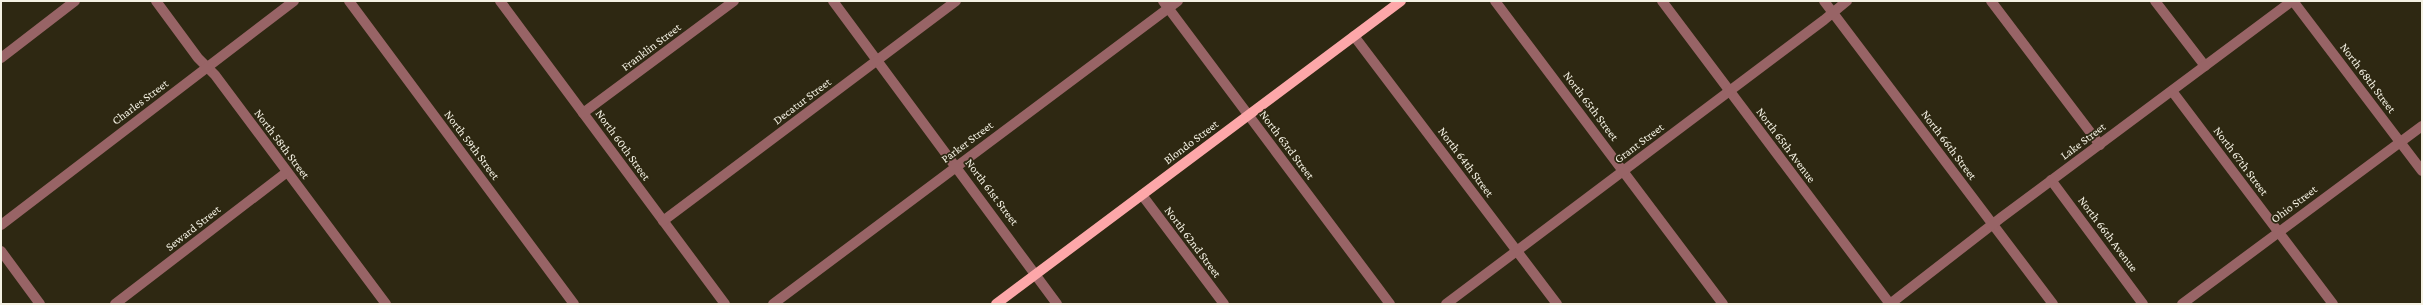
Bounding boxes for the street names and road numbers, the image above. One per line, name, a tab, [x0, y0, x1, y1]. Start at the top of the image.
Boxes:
street label: Franklin Street	[619, 20, 684, 74]
street label: North 68th Street	[2337, 40, 2399, 117]
street label: North 65th Street	[1560, 69, 1622, 144]
street label: Decatur Street	[770, 74, 834, 127]
street label: Charles Street	[109, 76, 172, 128]
street label: North 65th Avenue	[1753, 105, 1819, 185]
street label: North 58th Street	[251, 106, 313, 182]
street label: North 60th Street	[593, 107, 654, 184]
street label: North 66th Street	[1918, 107, 1980, 183]
street label: North 59th Street	[441, 108, 503, 183]
street label: North 63rd Street	[1257, 108, 1318, 183]
street label: Blondo Street	[1161, 116, 1222, 167]
street label: Parker Street	[938, 117, 996, 166]
street label: Grant Street	[1612, 119, 1667, 166]
street label: Lake Street	[2058, 119, 2109, 162]
street label: North 64th Street	[1435, 124, 1497, 200]
street label: North 67th Street	[2211, 124, 2272, 199]
street label: North 61st Street	[962, 156, 1022, 229]
street label: Ohio Street	[2268, 182, 2321, 226]
street label: North 66th Avenue	[2075, 194, 2141, 274]
street label: Seward Street	[163, 202, 224, 254]
street label: North 62nd Street	[1162, 204, 1225, 281]

